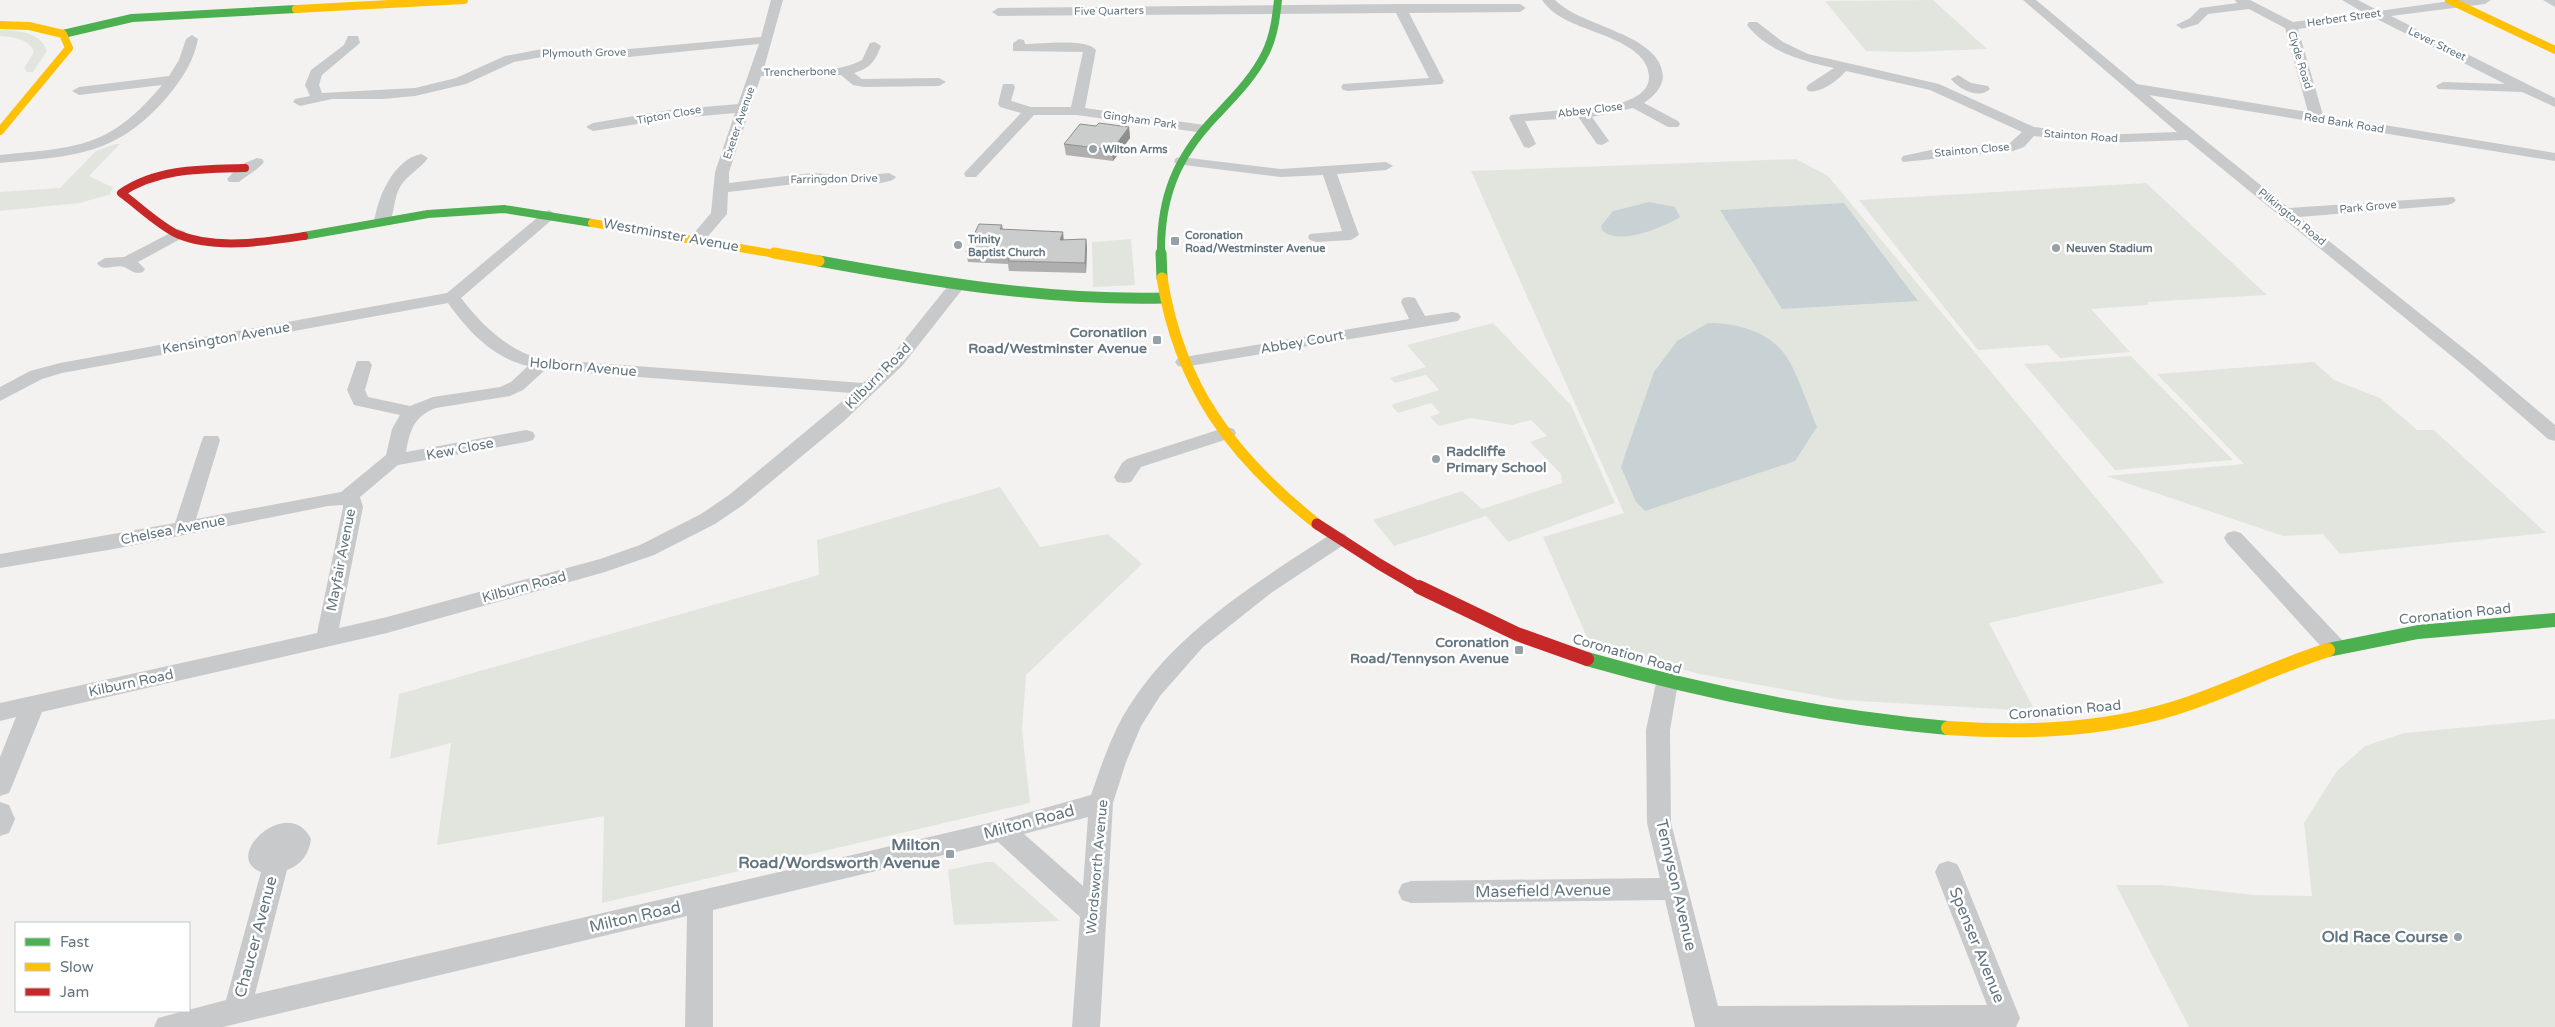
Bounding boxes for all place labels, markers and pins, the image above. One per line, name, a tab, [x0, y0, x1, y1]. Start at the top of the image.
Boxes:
marker: Wilton Arms	[1087, 143, 1099, 155]
place label: Wilton Arms	[1103, 143, 1168, 156]
place label: Coronation Road/Westminster Avenue	[1185, 229, 1326, 255]
place label: Trinity Baptist Church	[967, 233, 1046, 260]
marker: Coronation Road/Westminster Avenue	[1169, 235, 1181, 247]
marker: Trinity Baptist Church	[952, 239, 964, 251]
marker: Neuven Stadium	[2050, 242, 2062, 254]
place label: Neuven Stadium	[2066, 242, 2153, 255]
place label: Coronatiion Road/Westminster Avenue	[968, 324, 1147, 357]
marker: Coronatiion Road/Westminster Avenue	[1151, 334, 1163, 346]
place label: Radcliffe Primary School	[1446, 443, 1547, 476]
marker: Radcliffe Primary School	[1430, 453, 1442, 465]
place label: Coronation Road/Tennyson Avenue	[1350, 634, 1509, 667]
marker: Coronation Road/Tennyson Avenue	[1513, 644, 1525, 656]
place label: Milton Road/Wordsworth Avenue	[738, 835, 940, 873]
marker: Milton Road/Wordsworth Avenue	[944, 848, 956, 860]
place label: Old Race Course	[2322, 927, 2448, 947]
marker: Old Race Course	[2452, 931, 2464, 943]

